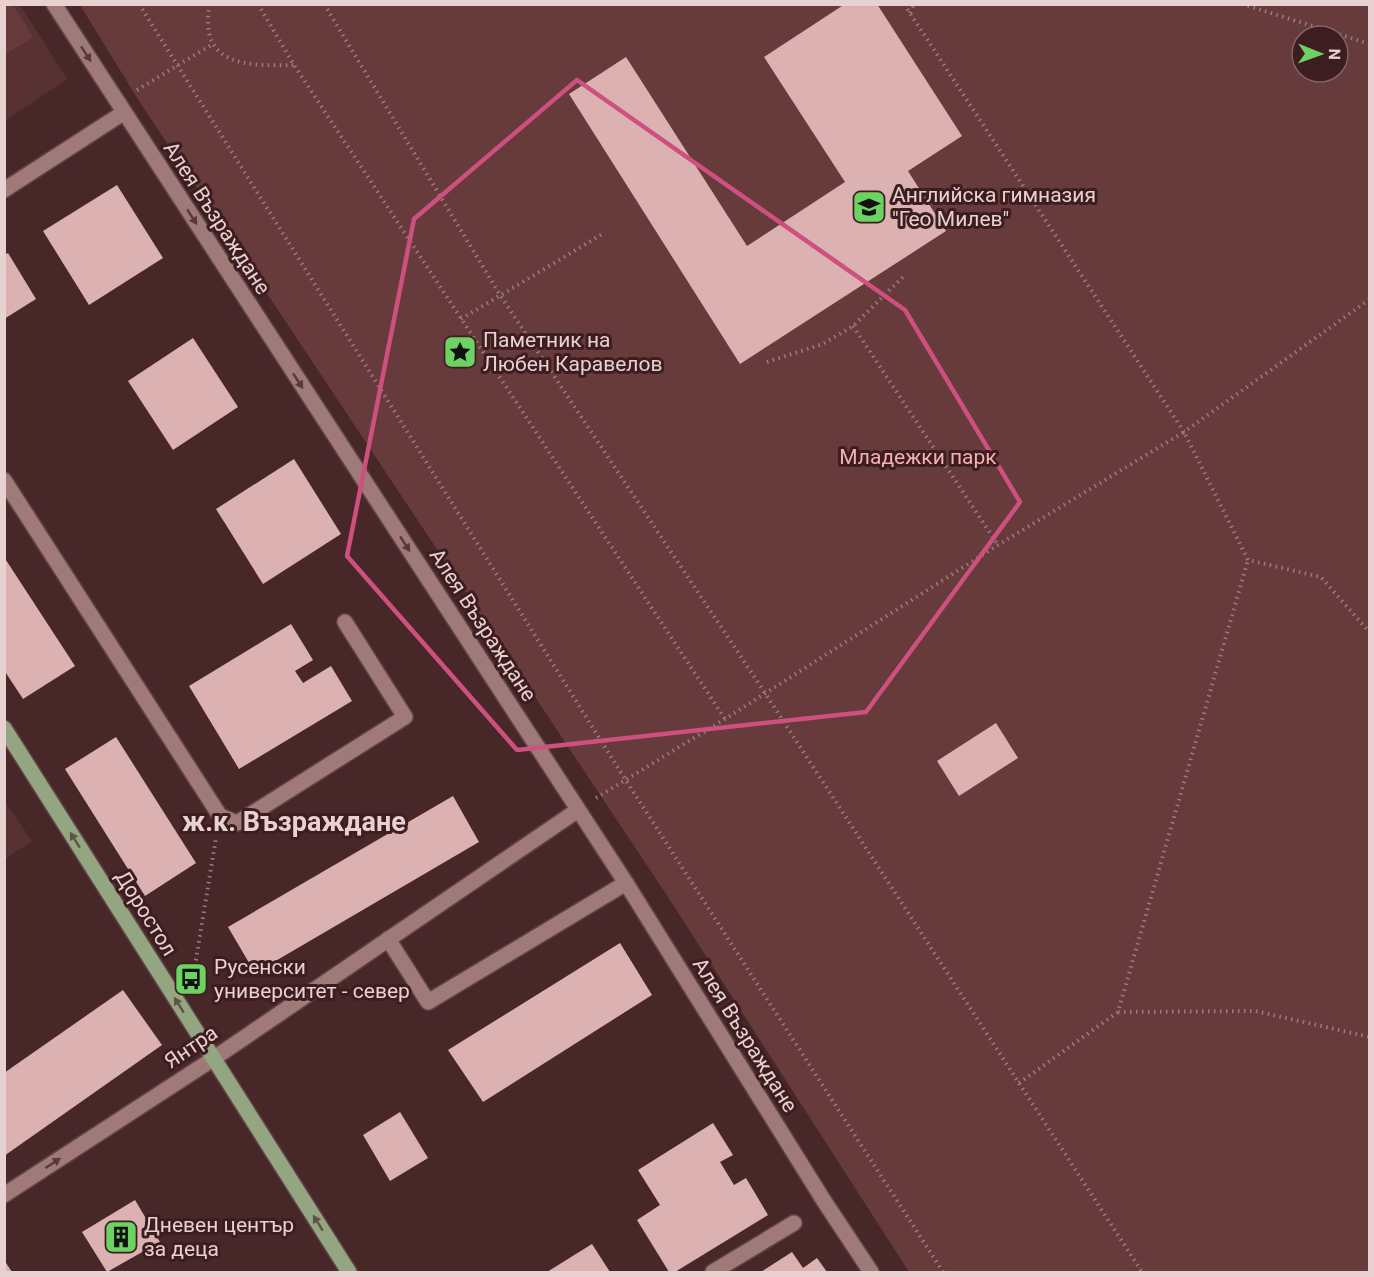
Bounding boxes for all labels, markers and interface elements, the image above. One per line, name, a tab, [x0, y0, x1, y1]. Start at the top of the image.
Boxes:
north arrow	[1290, 24, 1350, 84]
one-way arrow	[80, 46, 91, 62]
text: N	[1325, 48, 1344, 60]
street label: Алея Възраждане	[159, 137, 275, 299]
place label: Aнглийска гимназия "Гео Милев"	[892, 183, 1096, 231]
school or university icon: Aнглийска гимназия "Гео Милев"	[851, 189, 887, 225]
one-way arrow	[186, 209, 197, 226]
place label: Паметник на Любен Каравелов	[483, 328, 662, 376]
place icon: Паметник на Любен Каравелов	[442, 334, 478, 370]
one-way arrow	[292, 372, 304, 388]
park label: Младежки парк	[839, 445, 997, 469]
one-way arrow	[399, 536, 410, 552]
street label: Алея Възраждане	[425, 544, 541, 706]
district label: ж.к. Възраждане	[182, 806, 406, 838]
one-way arrow	[70, 832, 81, 848]
street label: Доростол	[110, 866, 182, 960]
street label: Алея Възраждане	[688, 953, 802, 1117]
place label: Русенски университет - север	[214, 955, 410, 1003]
bus stop icon: Русенски университет - север	[173, 961, 209, 997]
one-way arrow	[173, 998, 185, 1014]
street label: Янтра	[160, 1021, 222, 1073]
one-way arrow	[45, 1157, 61, 1169]
place label: Дневен център за деца	[144, 1213, 294, 1261]
one-way arrow	[312, 1215, 323, 1231]
building icon: Дневен център за деца	[103, 1219, 139, 1255]

